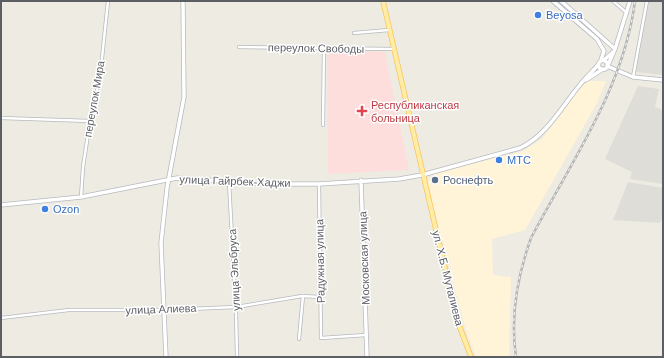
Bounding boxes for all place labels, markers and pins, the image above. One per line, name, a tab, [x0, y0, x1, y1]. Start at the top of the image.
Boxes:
place label: Beyosa	[546, 9, 584, 21]
marker: Beyosa	[533, 10, 543, 20]
place label: Республиканская больница	[371, 99, 459, 124]
marker: Республиканская больница	[356, 105, 368, 117]
place label: МТС	[507, 154, 531, 166]
marker: МТС	[494, 155, 504, 165]
place label: Роснефть	[443, 174, 494, 186]
marker: Роснефть	[430, 175, 440, 185]
place label: Ozon	[53, 203, 79, 215]
marker: Ozon	[40, 204, 50, 214]

